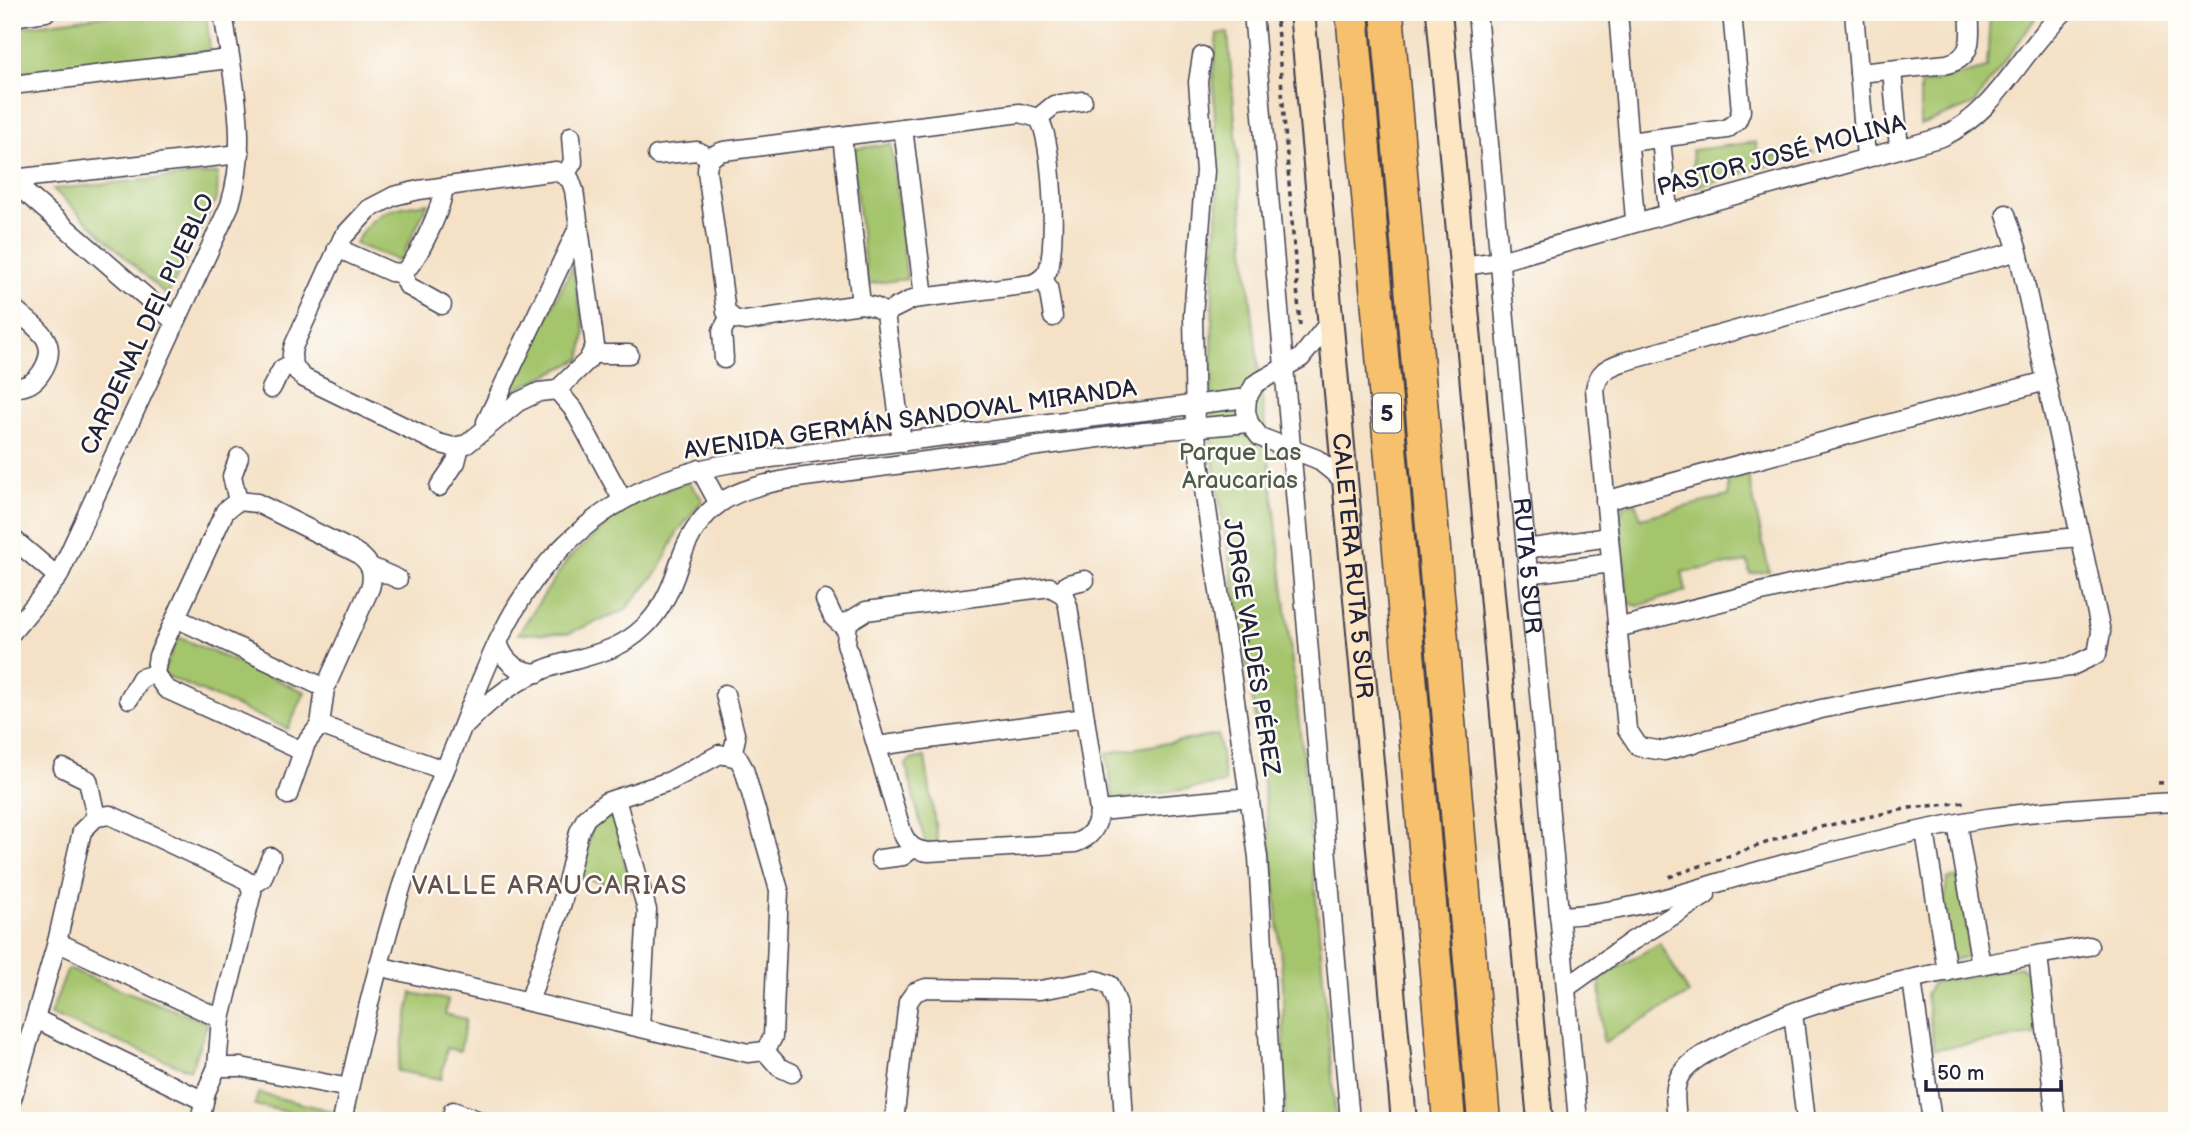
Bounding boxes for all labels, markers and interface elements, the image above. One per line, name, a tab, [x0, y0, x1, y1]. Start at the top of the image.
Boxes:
street label: PASTOR JOSÉ MOLINA	[1654, 107, 1909, 203]
street label: CARDENAL DEL PUEBLO	[74, 189, 221, 460]
street label: AVENIDA GERMÁN SANDOVAL MIRANDA	[682, 372, 1139, 466]
road number: 5	[1373, 394, 1401, 432]
street label: CALETERA RUTA 5 SUR	[1326, 432, 1379, 700]
park label: Parque Las Araucarias	[1179, 438, 1301, 495]
street label: RUTA 5 SUR	[1506, 496, 1548, 635]
street label: JORGE VALDÉS PÉREZ	[1217, 516, 1287, 778]
district label: VALLE ARAUCARIAS	[411, 871, 689, 902]
scale bar	[1926, 1049, 2061, 1093]
text: 50 m	[1937, 1061, 1984, 1086]

